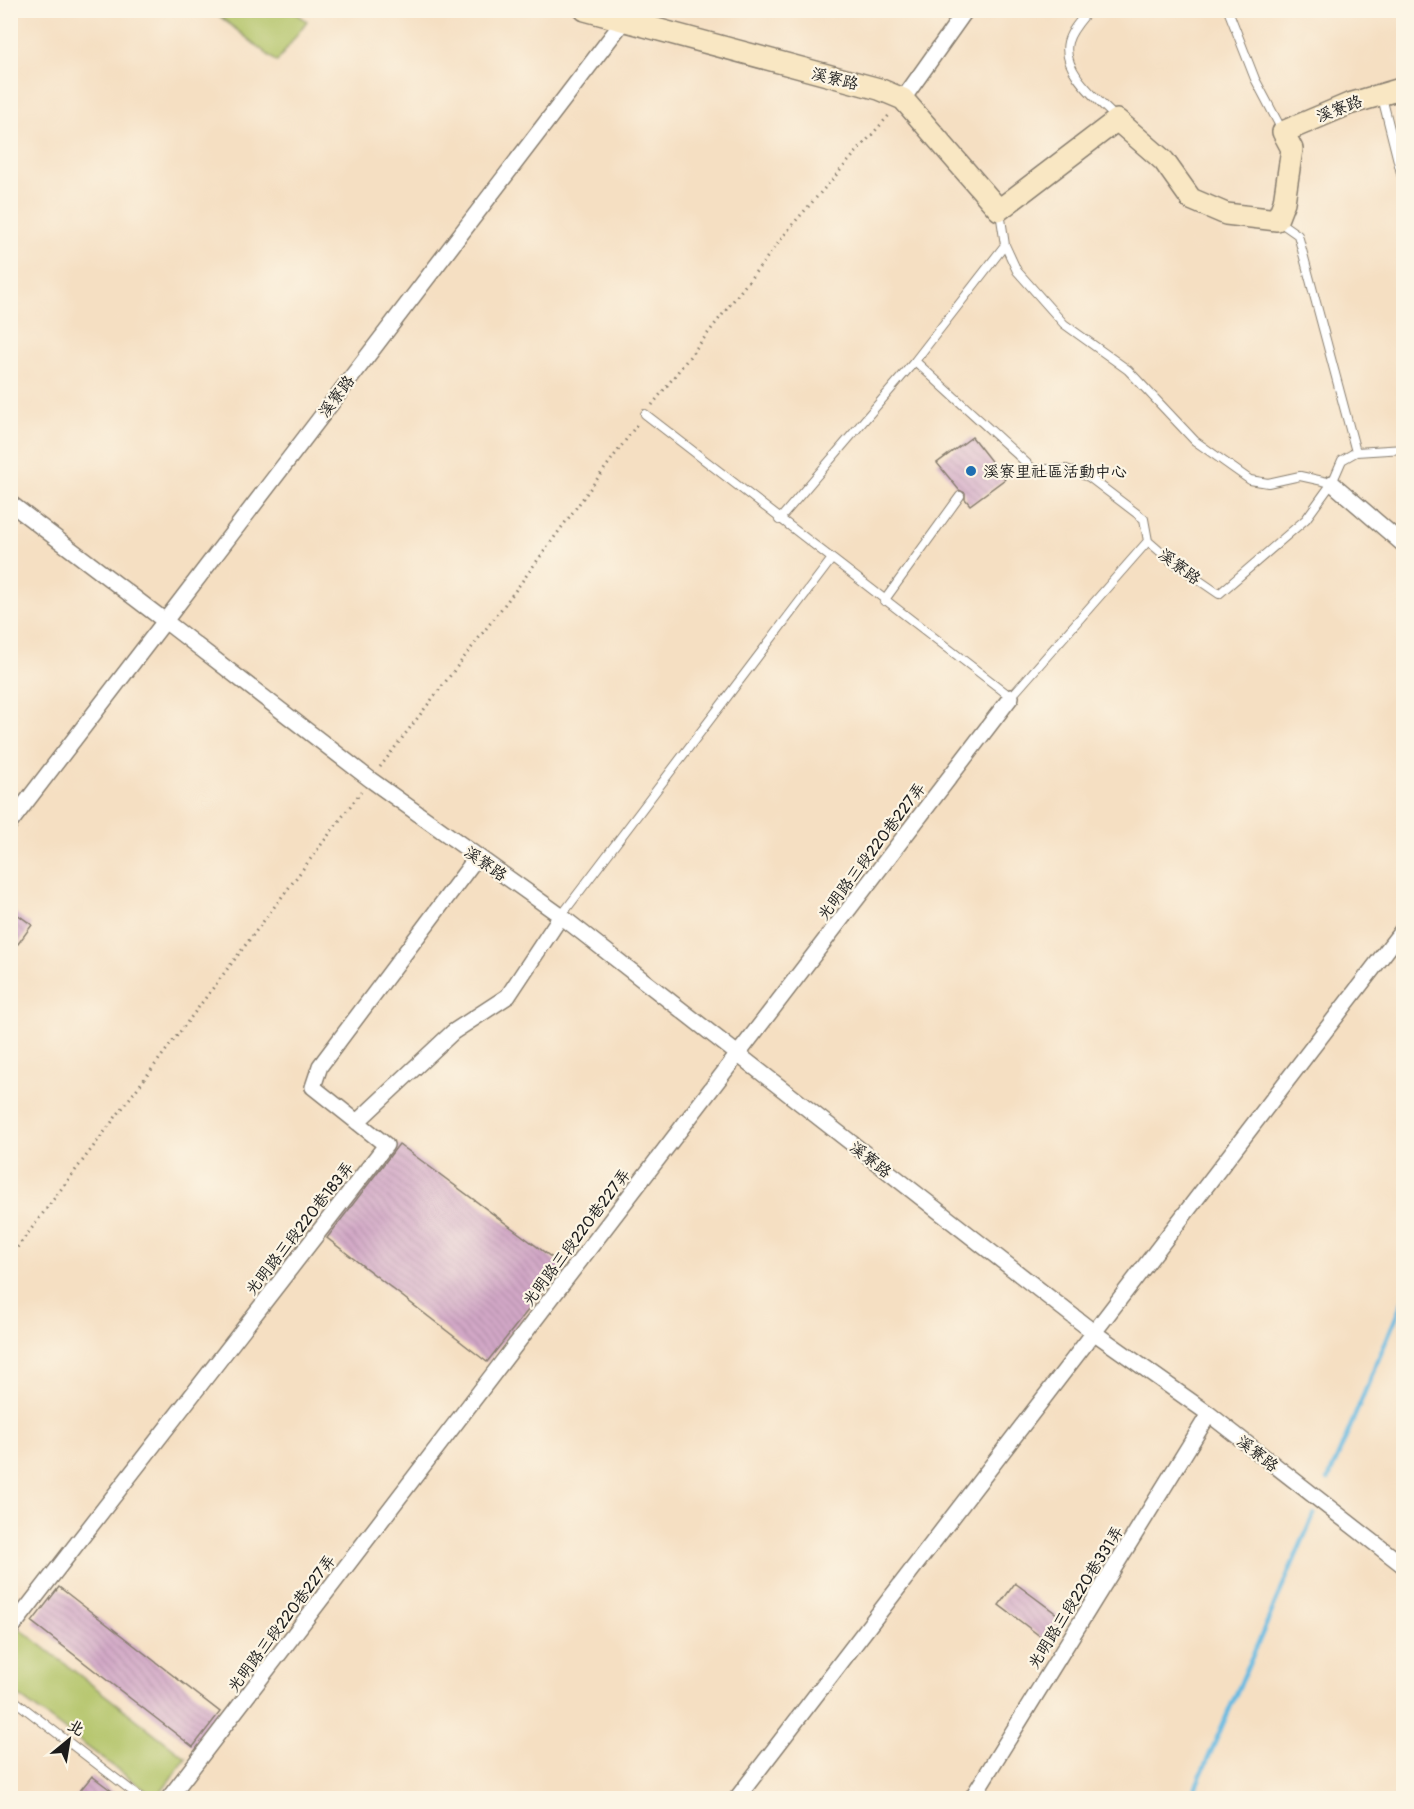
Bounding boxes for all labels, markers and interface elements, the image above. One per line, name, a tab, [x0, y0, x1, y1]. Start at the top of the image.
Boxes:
street label: 溪寮路	[809, 63, 860, 94]
street label: 溪寮路	[1313, 91, 1365, 127]
street label: 溪寮路	[314, 371, 359, 422]
place label: 溪寮里社區活動中心	[983, 462, 1127, 482]
marker: 溪寮里社區活動中心	[964, 464, 978, 478]
street label: 溪寮路	[1154, 544, 1205, 589]
street label: 光明路三段220巷227弄	[814, 779, 930, 924]
street label: 溪寮路	[460, 842, 511, 886]
street label: 溪寮路	[845, 1137, 895, 1182]
street label: 光明路三段220巷183弄	[241, 1158, 358, 1299]
street label: 光明路三段220巷227弄	[519, 1165, 635, 1310]
street label: 溪寮路	[1232, 1431, 1282, 1476]
street label: 光明路三段220巷331弄	[1024, 1522, 1128, 1673]
street label: 光明路三段220巷227弄	[224, 1551, 340, 1696]
north arrow	[39, 1710, 99, 1770]
text: 北	[64, 1715, 88, 1741]

